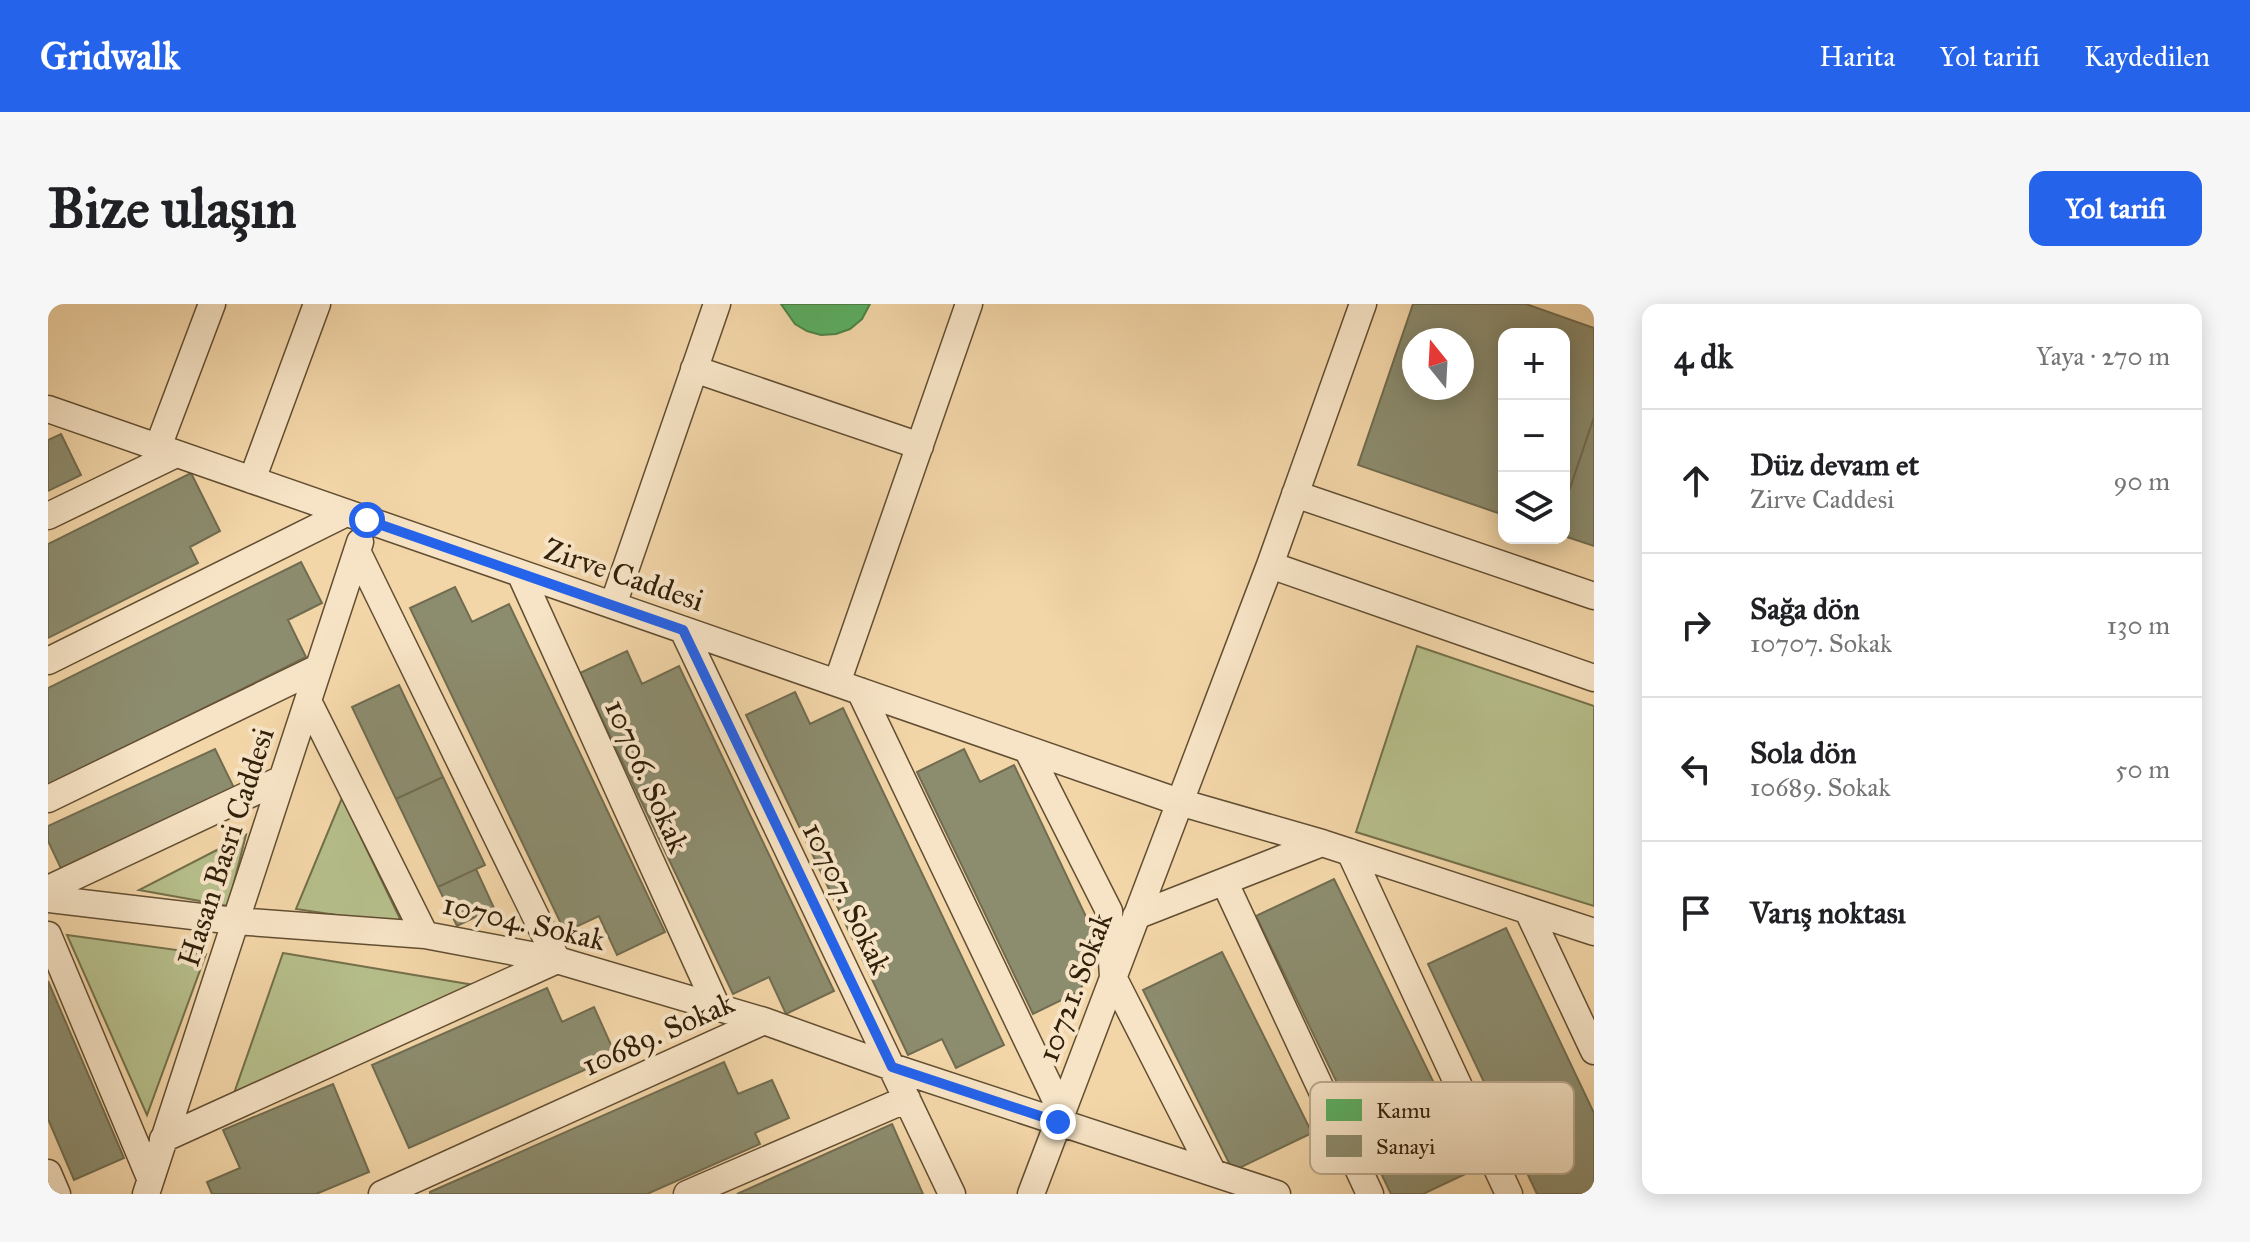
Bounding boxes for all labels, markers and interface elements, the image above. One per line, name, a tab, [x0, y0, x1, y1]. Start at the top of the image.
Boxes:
text: Gridwalk	[40, 33, 180, 79]
text: Harita	[1819, 39, 1895, 74]
text: Yol tarifi	[1939, 39, 2040, 74]
text: Kaydedilen	[2084, 39, 2210, 74]
button: Yol tarifi	[2029, 171, 2202, 246]
text: Bize ulaşın	[48, 174, 296, 242]
north arrow	[1402, 328, 1474, 400]
map controls	[1498, 328, 1570, 544]
button: +	[1498, 328, 1570, 400]
text: 4 dk	[1674, 336, 1733, 377]
text: Yaya · 270 m	[2036, 340, 2170, 372]
button: −	[1498, 400, 1570, 472]
text: Düz devam et	[1750, 447, 1919, 483]
icon: ahead	[1674, 459, 1718, 503]
text: 90 m	[2113, 465, 2170, 497]
button: layers	[1498, 472, 1570, 544]
text: Zirve Caddesi	[1750, 483, 1894, 515]
route start	[349, 502, 385, 538]
street label: Zirve Caddesi	[539, 531, 709, 619]
text: Sağa dön	[1750, 591, 1860, 627]
icon: right	[1674, 603, 1718, 647]
text: 130 m	[2107, 609, 2170, 641]
text: 10707. Sokak	[1750, 627, 1892, 659]
street label: 10706. Sokak	[597, 694, 697, 858]
street label: Hasan Basri Caddesi	[170, 723, 282, 971]
text: Sola dön	[1750, 735, 1856, 771]
icon: left	[1674, 747, 1718, 791]
text: 50 m	[2115, 753, 2170, 785]
text: 10689. Sokak	[1750, 771, 1891, 803]
street label: 10707. Sokak	[795, 816, 899, 980]
street label: 10704. Sokak	[439, 886, 609, 958]
icon: arrive	[1674, 891, 1718, 935]
text: Varış noktası	[1750, 895, 1906, 931]
street label: 10721. Sokak	[1030, 907, 1120, 1067]
street label: 10689. Sokak	[577, 985, 740, 1084]
legend	[1310, 1082, 1574, 1174]
text: Kamu	[1376, 1097, 1431, 1124]
route end	[1040, 1104, 1076, 1140]
text: Sanayi	[1376, 1133, 1435, 1160]

